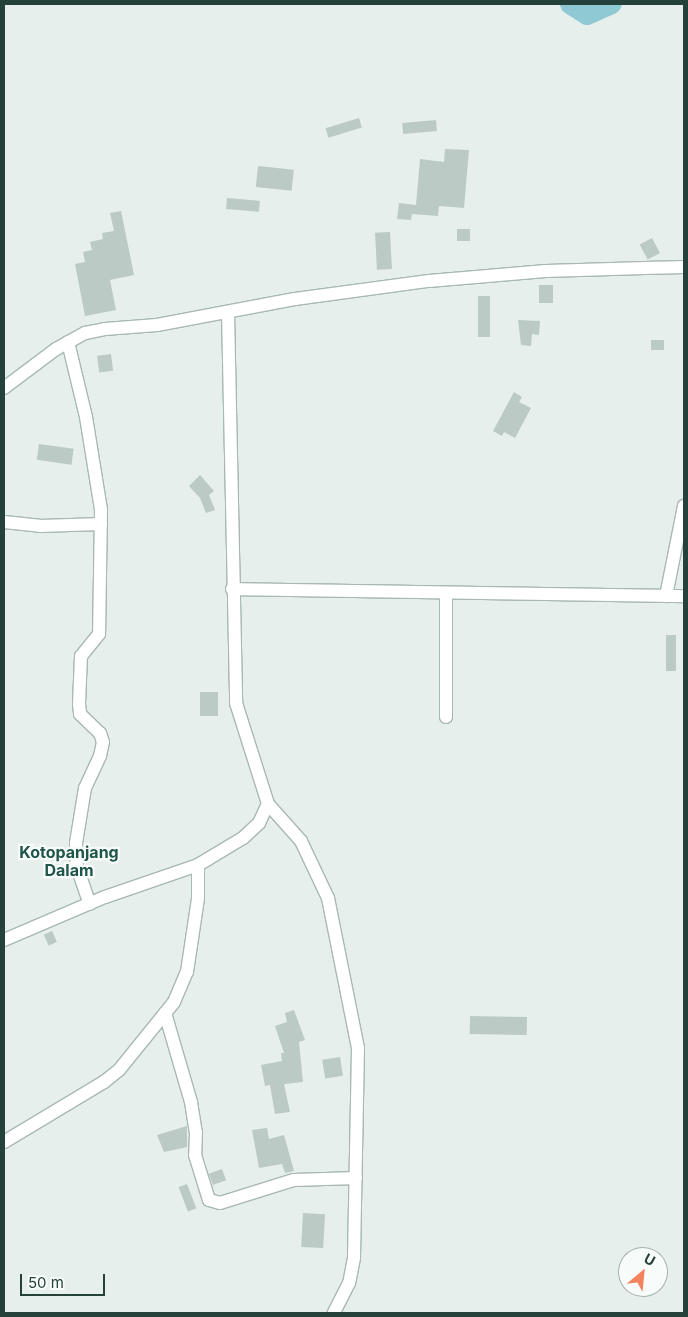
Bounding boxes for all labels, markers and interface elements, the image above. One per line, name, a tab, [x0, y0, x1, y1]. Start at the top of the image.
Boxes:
district label: Kotopanjang Dalam	[19, 842, 119, 880]
north arrow	[618, 1247, 668, 1297]
text: U	[641, 1249, 658, 1269]
scale bar	[22, 1264, 108, 1296]
text: 50 m	[28, 1273, 64, 1292]

